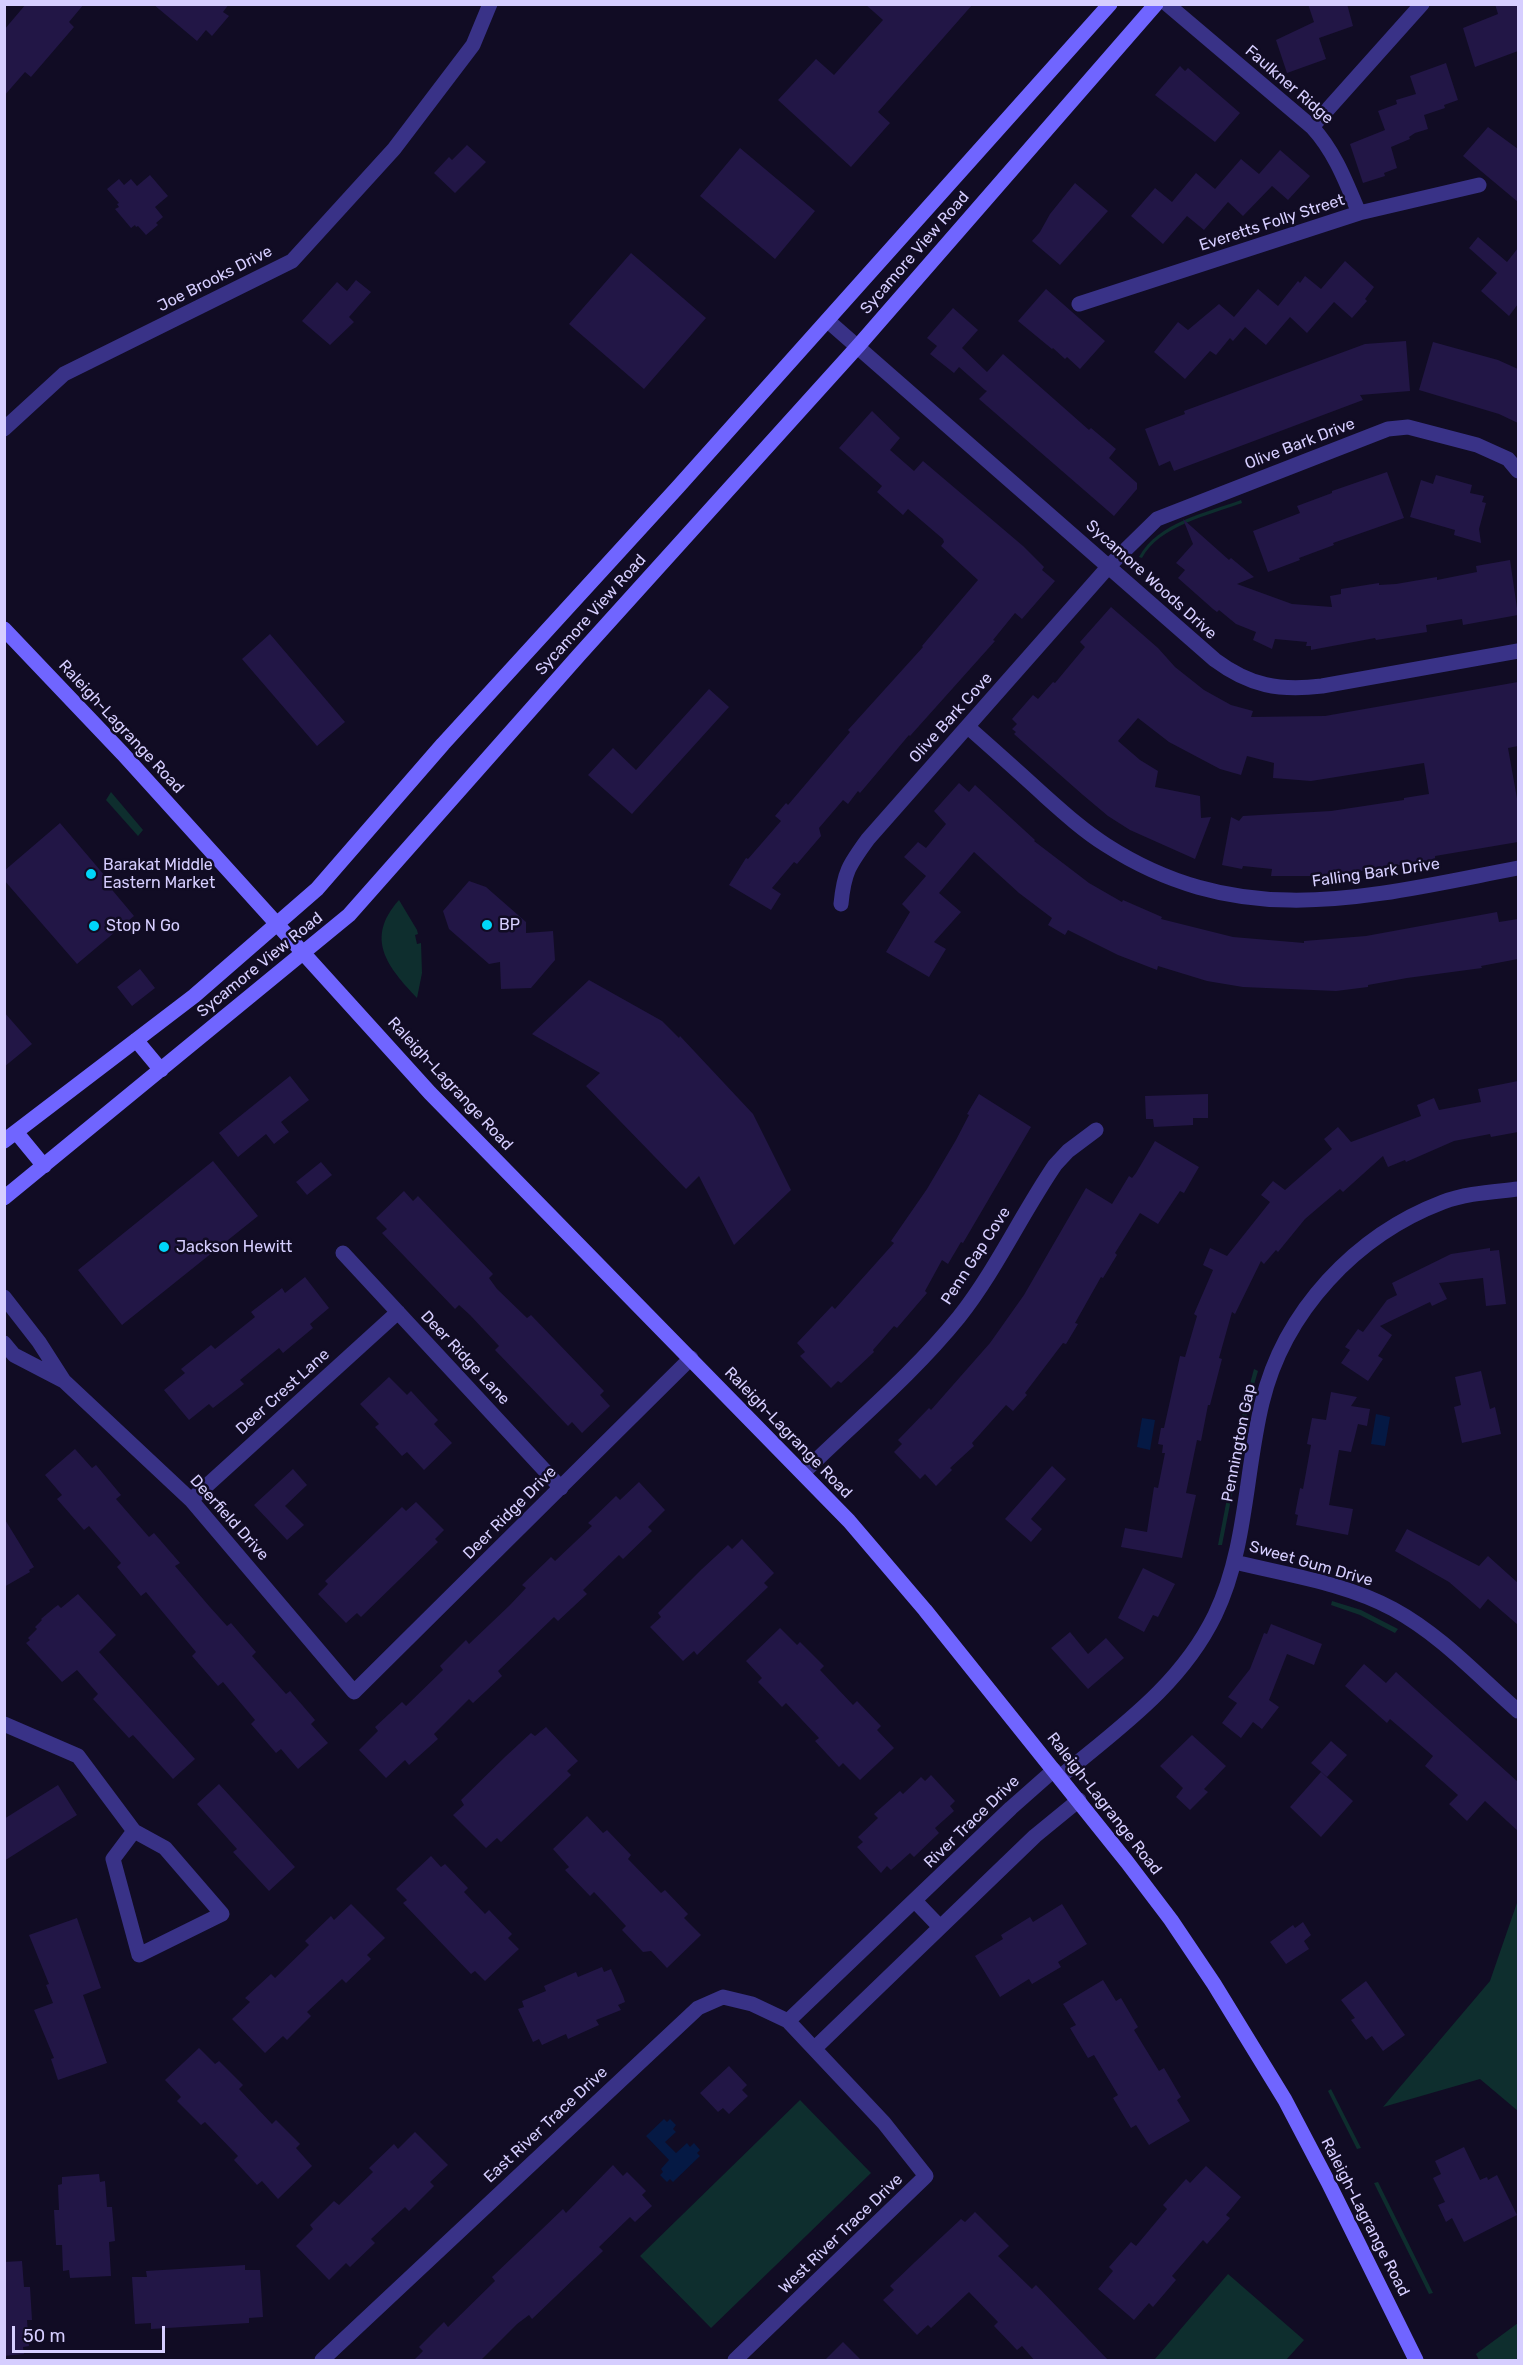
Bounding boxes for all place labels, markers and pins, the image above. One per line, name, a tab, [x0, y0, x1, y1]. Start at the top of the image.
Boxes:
place label: Barakat Middle Eastern Market	[103, 855, 215, 893]
marker: Barakat Middle Eastern Market	[84, 867, 98, 881]
place label: BP	[499, 915, 520, 935]
place label: Stop N Go	[106, 916, 180, 936]
marker: BP	[480, 918, 494, 932]
marker: Stop N Go	[87, 919, 101, 933]
place label: Jackson Hewitt	[176, 1237, 292, 1257]
marker: Jackson Hewitt	[157, 1240, 171, 1254]

